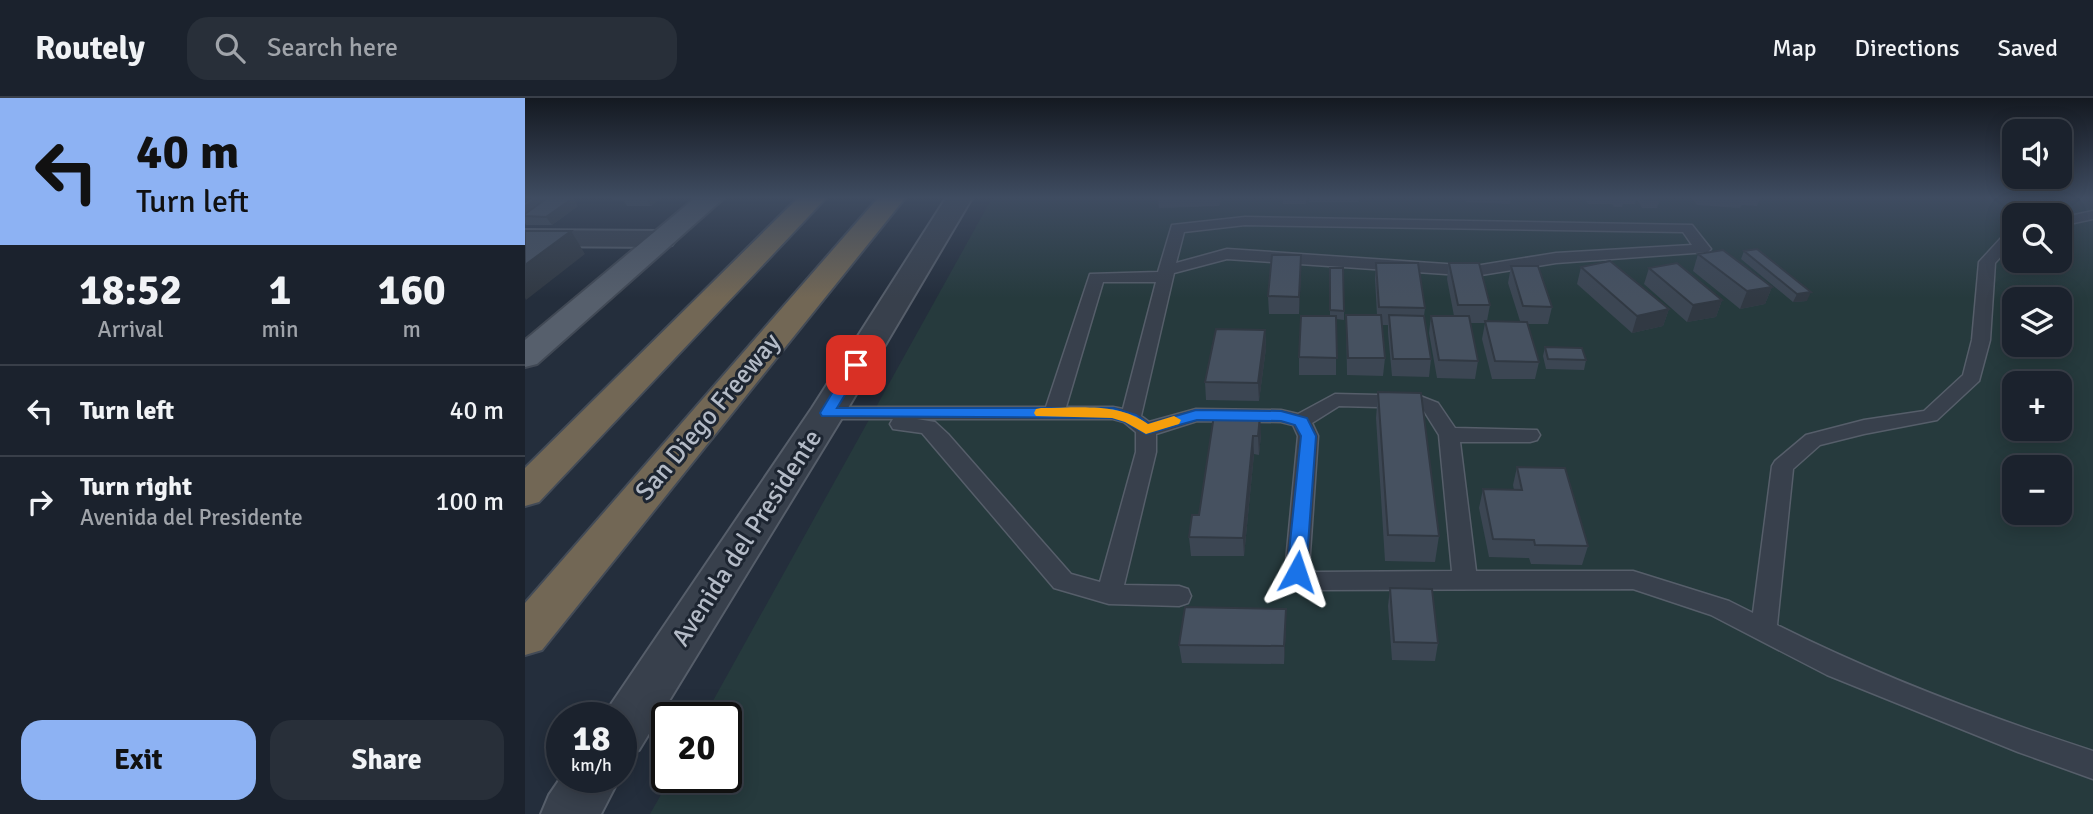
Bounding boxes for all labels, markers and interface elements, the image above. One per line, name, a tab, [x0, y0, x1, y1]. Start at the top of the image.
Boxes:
search box	[187, 17, 677, 80]
text: Routely	[35, 28, 145, 69]
icon: search	[211, 29, 249, 67]
text: Search here	[267, 32, 398, 64]
text: Map	[1772, 33, 1817, 63]
text: Directions	[1855, 33, 1960, 63]
text: Saved	[1998, 33, 2058, 63]
map controls	[2002, 119, 2072, 525]
button: sound	[2002, 119, 2072, 189]
text: 40 m	[136, 122, 239, 182]
icon: left	[21, 126, 112, 217]
text: Turn left	[136, 182, 249, 221]
button: search	[2002, 203, 2072, 273]
text: 18:52	[79, 265, 182, 316]
text: 1	[269, 265, 291, 316]
text: 160	[378, 265, 446, 316]
button: layers	[2002, 287, 2072, 357]
text: Arrival	[98, 315, 164, 344]
text: min	[261, 315, 299, 344]
text: m	[403, 315, 421, 344]
street label: San Diego Freeway	[629, 327, 787, 507]
pin	[826, 335, 886, 395]
icon: arrive	[837, 346, 875, 384]
button: +	[2002, 371, 2072, 441]
icon: left	[21, 392, 59, 430]
text: Turn left	[80, 395, 174, 427]
text: 40 m	[449, 395, 504, 427]
street label: Avenida del Presidente	[665, 424, 829, 652]
button: −	[2002, 455, 2072, 525]
text: Turn right	[80, 471, 192, 503]
icon: right	[21, 483, 59, 521]
text: 100 m	[435, 486, 504, 518]
text: Avenida del Presidente	[80, 503, 303, 532]
position arrow	[1260, 535, 1334, 609]
speed limit sign: 20	[651, 702, 742, 793]
text: 18	[573, 717, 610, 760]
button: Exit	[21, 720, 256, 800]
button: Share	[270, 720, 504, 800]
text: km/h	[571, 754, 612, 776]

